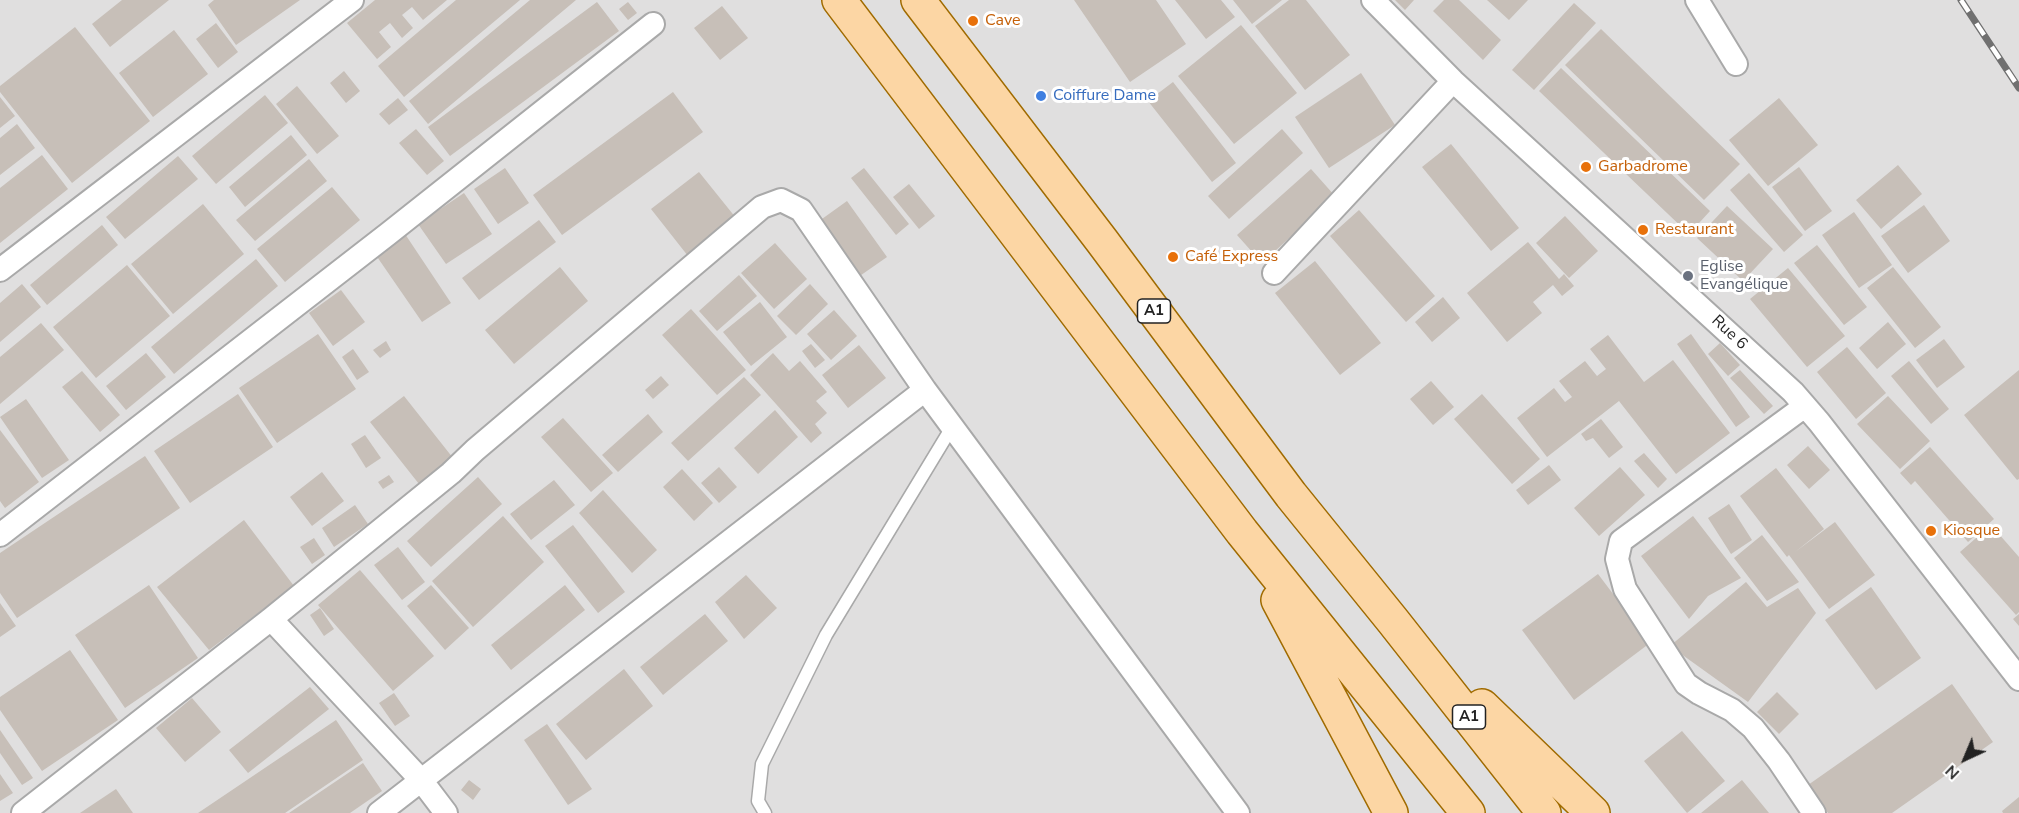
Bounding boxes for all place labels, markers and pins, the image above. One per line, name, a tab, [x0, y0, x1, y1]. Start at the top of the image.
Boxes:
place label: Cave	[985, 11, 1021, 31]
marker: Cave	[966, 14, 980, 28]
place label: Coiffure Dame	[1053, 86, 1156, 106]
marker: Coiffure Dame	[1034, 89, 1048, 103]
place label: Garbadrome	[1598, 157, 1688, 177]
marker: Garbadrome	[1579, 160, 1593, 174]
place label: Restaurant	[1655, 220, 1734, 240]
marker: Restaurant	[1636, 223, 1650, 237]
place label: Café Express	[1185, 247, 1278, 267]
marker: Café Express	[1166, 250, 1180, 264]
place label: Eglise Evangélique	[1700, 257, 1788, 295]
marker: Eglise Evangélique	[1681, 269, 1695, 283]
place label: Kiosque	[1943, 521, 2000, 541]
marker: Kiosque	[1924, 524, 1938, 538]

